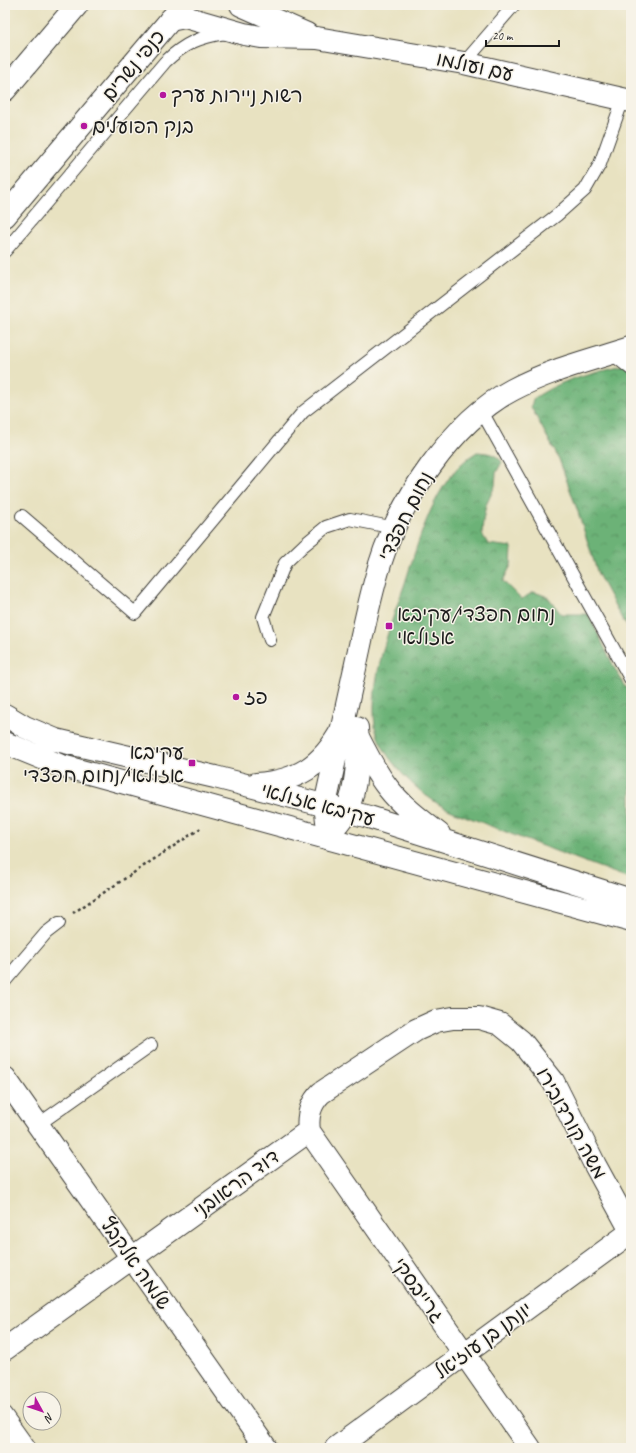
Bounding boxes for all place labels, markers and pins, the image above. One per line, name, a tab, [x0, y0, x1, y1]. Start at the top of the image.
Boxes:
place label: רשות ניירות ערך	[171, 83, 303, 108]
marker: רשות ניירות ערך	[158, 90, 168, 100]
place label: בנק הפועלים	[92, 114, 194, 139]
marker: בנק הפועלים	[79, 121, 89, 131]
place label: נחום חפצדי/עקיבא אזולאי	[397, 602, 555, 650]
marker: נחום חפצדי/עקיבא אזולאי	[384, 621, 394, 631]
place label: פז	[244, 685, 268, 710]
marker: פז	[231, 692, 241, 702]
place label: עקיבא אזולאי/נחום חפצדי	[23, 740, 184, 788]
marker: עקיבא אזולאי/נחום חפצדי	[187, 758, 197, 768]

